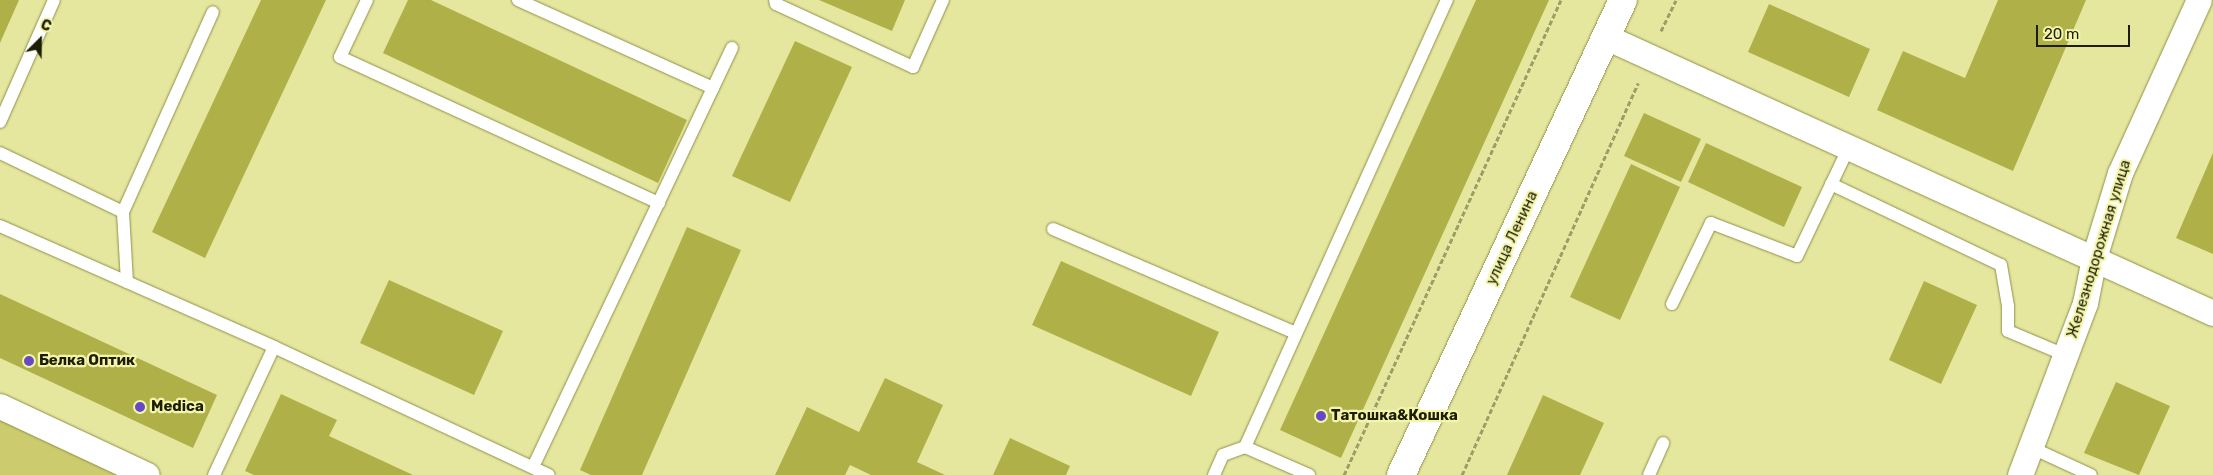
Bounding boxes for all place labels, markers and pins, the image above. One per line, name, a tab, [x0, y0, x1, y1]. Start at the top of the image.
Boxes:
place label: Белка Оптик	[39, 352, 135, 370]
marker: Белка Оптик	[23, 355, 35, 367]
place label: Mеdica	[151, 398, 204, 416]
marker: Mеdica	[133, 400, 147, 414]
place label: Татошка&Кошка	[1331, 407, 1458, 425]
marker: Татошка&Кошка	[1315, 410, 1327, 422]

